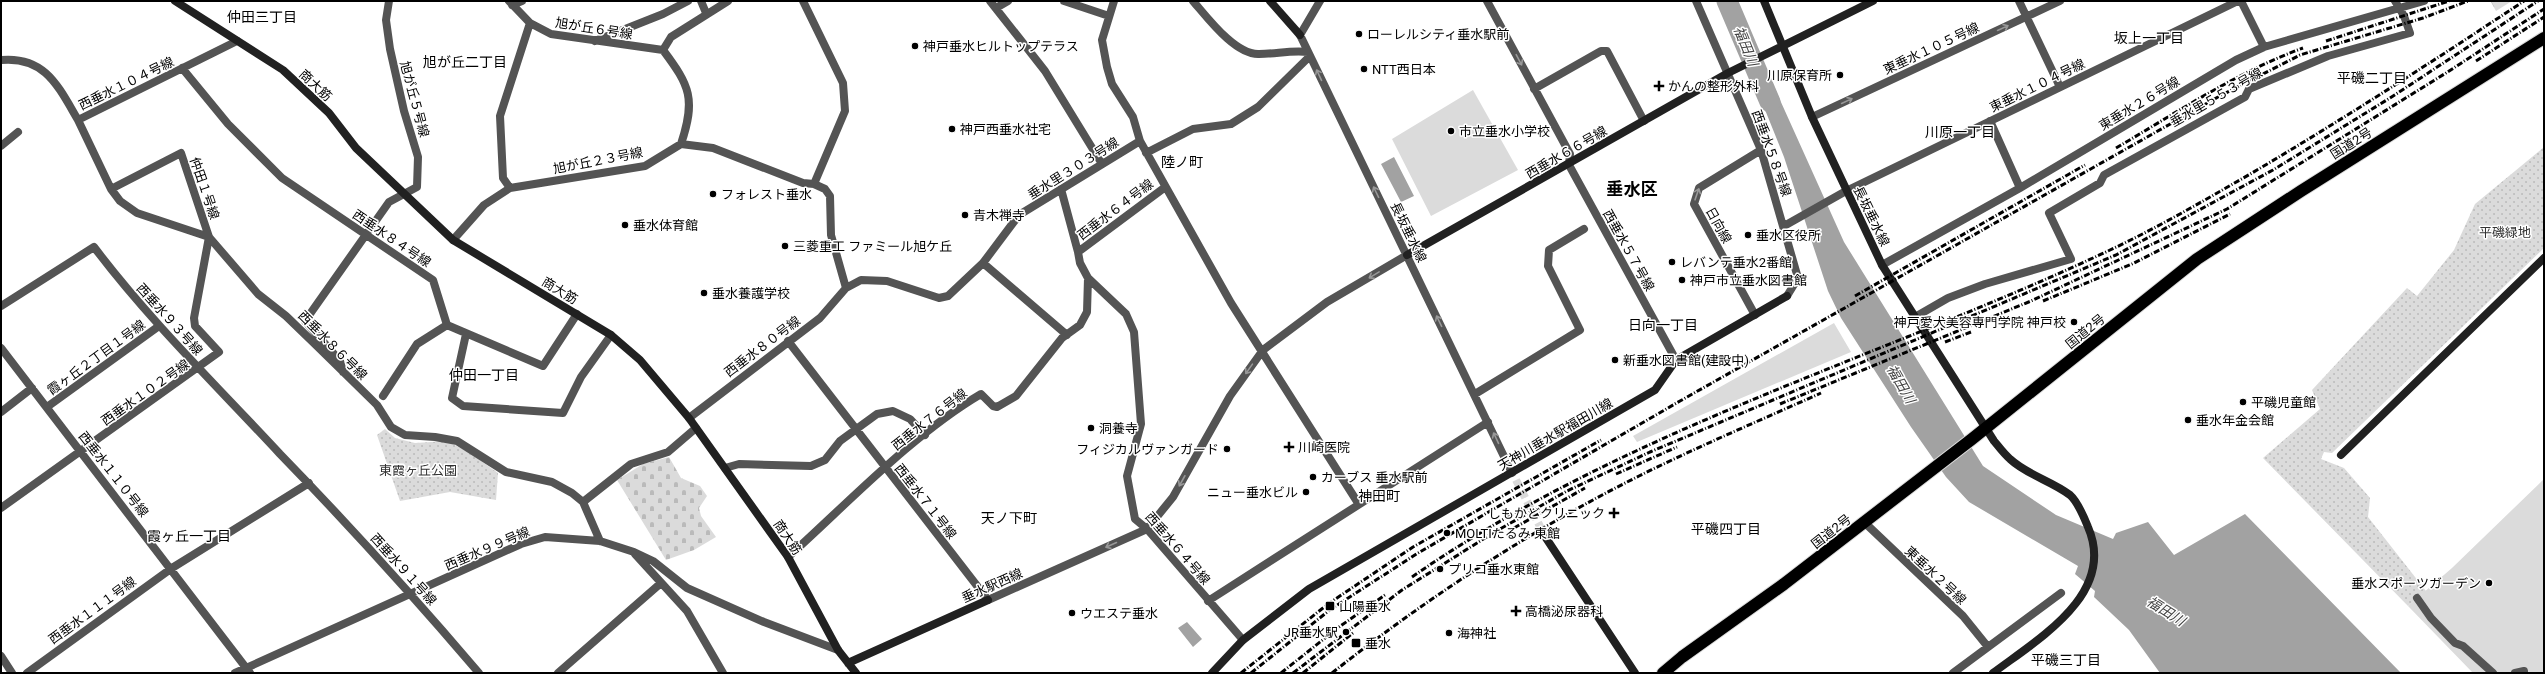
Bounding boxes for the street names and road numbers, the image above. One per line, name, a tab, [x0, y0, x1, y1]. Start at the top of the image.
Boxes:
street label: 旭が丘６号線	[554, 15, 634, 42]
street label: 東垂水１０５号線	[1881, 20, 1982, 77]
street label: 西垂水１０４号線	[76, 54, 176, 113]
street label: 東垂水１０４号線	[1987, 56, 2087, 115]
street label: 旭が丘５号線	[397, 60, 432, 139]
street label: 垂水里５５３号線	[2167, 65, 2265, 130]
street label: 商大筋	[296, 67, 335, 104]
street label: 東垂水２６号線	[2096, 74, 2182, 133]
street label: 西垂水５８号線	[1749, 108, 1794, 198]
street label: 西垂水６６号線	[1523, 123, 1609, 182]
street label: 国道2号	[2328, 125, 2375, 162]
street label: 垂水里３０３号線	[1025, 135, 1121, 202]
street label: 旭が丘２３号線	[552, 144, 644, 177]
street label: 仲田１号線	[187, 155, 222, 221]
street label: 西垂水６４号線	[1074, 176, 1156, 243]
street label: 長坂垂水線	[1851, 184, 1893, 249]
street label: 長坂垂水線	[1388, 200, 1430, 265]
street label: 日向線	[1703, 205, 1735, 246]
street label: 西垂水８４号線	[350, 207, 434, 270]
street label: 西垂水５７号線	[1600, 207, 1657, 294]
street label: 商大筋	[539, 274, 580, 307]
street label: 西垂水９３号線	[134, 280, 206, 358]
street label: 西垂水８６号線	[295, 308, 370, 383]
street label: 国道2号	[2063, 311, 2108, 352]
street label: 西垂水８０号線	[721, 313, 803, 380]
street label: 霞ヶ丘２丁目１号線	[45, 317, 148, 398]
street label: 西垂水１０２号線	[98, 356, 192, 428]
street label: 西垂水７６号線	[889, 385, 970, 453]
street label: 天神川垂水駅福田川線	[1495, 395, 1615, 473]
street label: 西垂水１１０号線	[76, 429, 152, 520]
street label: 西垂水７１号線	[892, 461, 960, 542]
street label: 西垂水６４号線	[1142, 509, 1213, 588]
street label: 国道2号	[1808, 511, 1854, 552]
street label: 商大筋	[770, 517, 805, 558]
street label: 西垂水９９号線	[442, 524, 532, 573]
street label: 西垂水９１号線	[368, 530, 440, 608]
street label: 東垂水２号線	[1902, 543, 1969, 607]
street label: 垂水駅西線	[959, 565, 1025, 606]
street label: 西垂水１１１号線	[46, 574, 139, 647]

